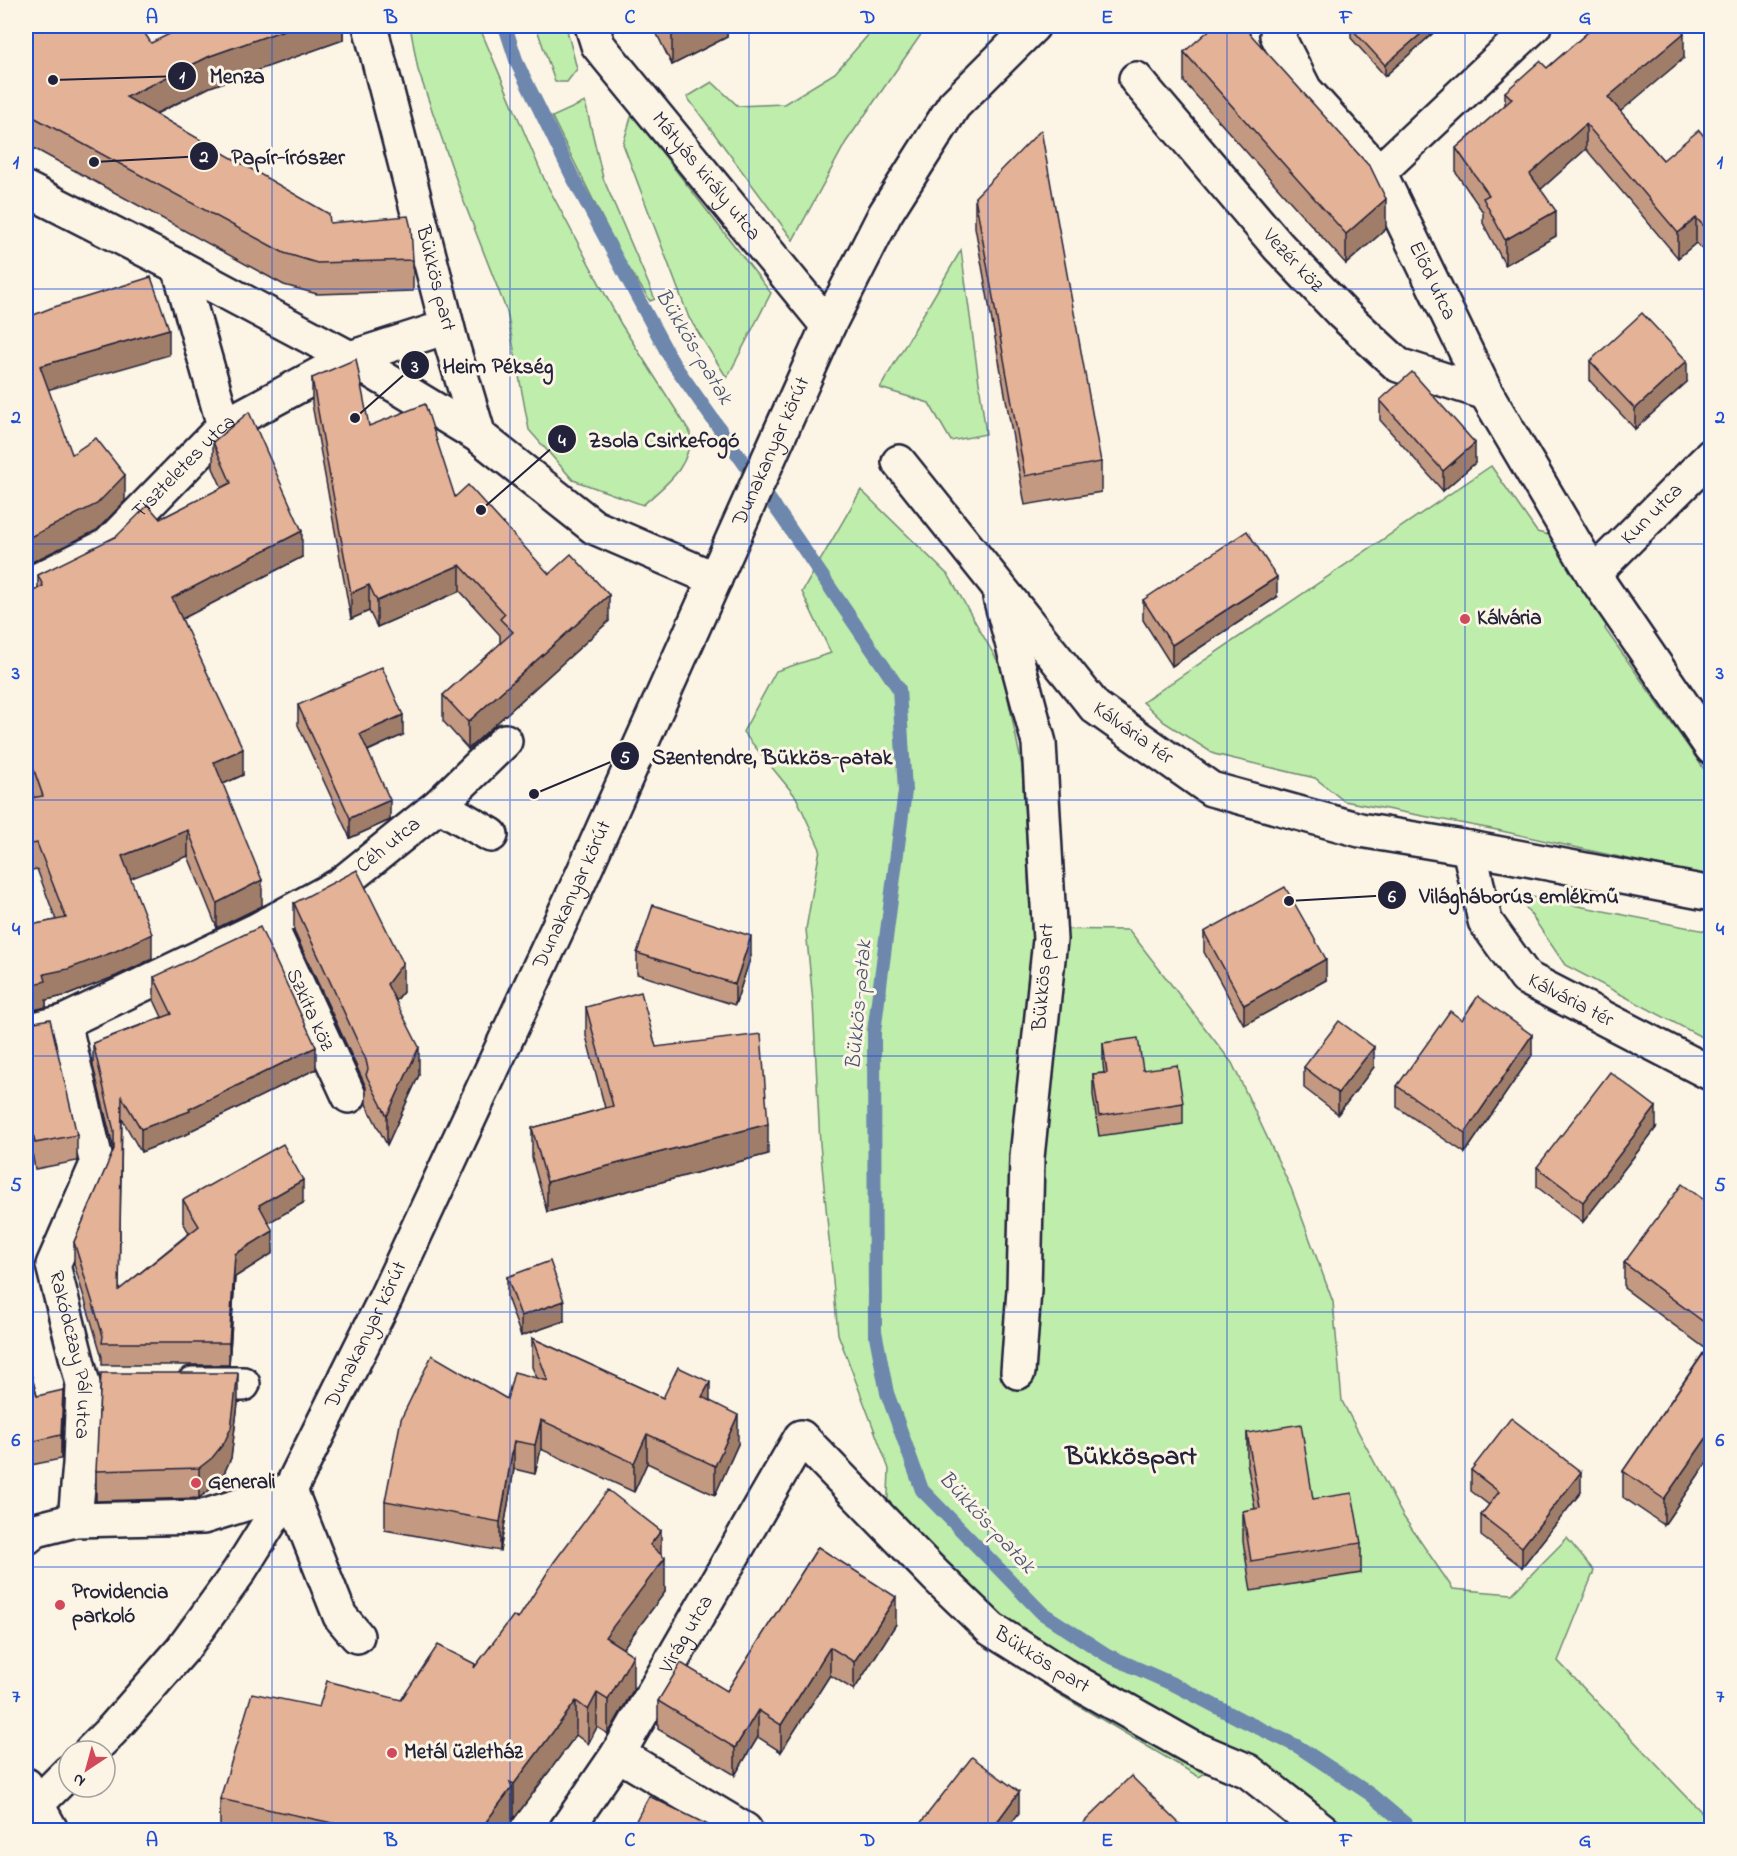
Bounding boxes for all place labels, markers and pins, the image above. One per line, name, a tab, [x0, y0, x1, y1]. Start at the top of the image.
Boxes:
callout: Menza	[167, 56, 276, 96]
callout: Papír-írószer	[189, 136, 357, 176]
callout: Heim Pékség	[400, 345, 565, 385]
callout: Zsola Csirkefogó	[547, 419, 752, 459]
place label: Kálvária	[1477, 604, 1542, 634]
marker: Kálvária	[1458, 612, 1472, 626]
callout: Szentendre, Bükkös-patak	[610, 736, 905, 776]
callout: Világháborús emlékmű	[1377, 875, 1631, 915]
place label: Generali	[208, 1468, 276, 1498]
marker: Generali	[189, 1476, 203, 1490]
place label: Providencia parkoló	[72, 1578, 168, 1632]
marker: Providencia parkoló	[53, 1598, 67, 1612]
place label: Metál üzletház	[404, 1738, 524, 1768]
marker: Metál üzletház	[385, 1746, 399, 1760]

